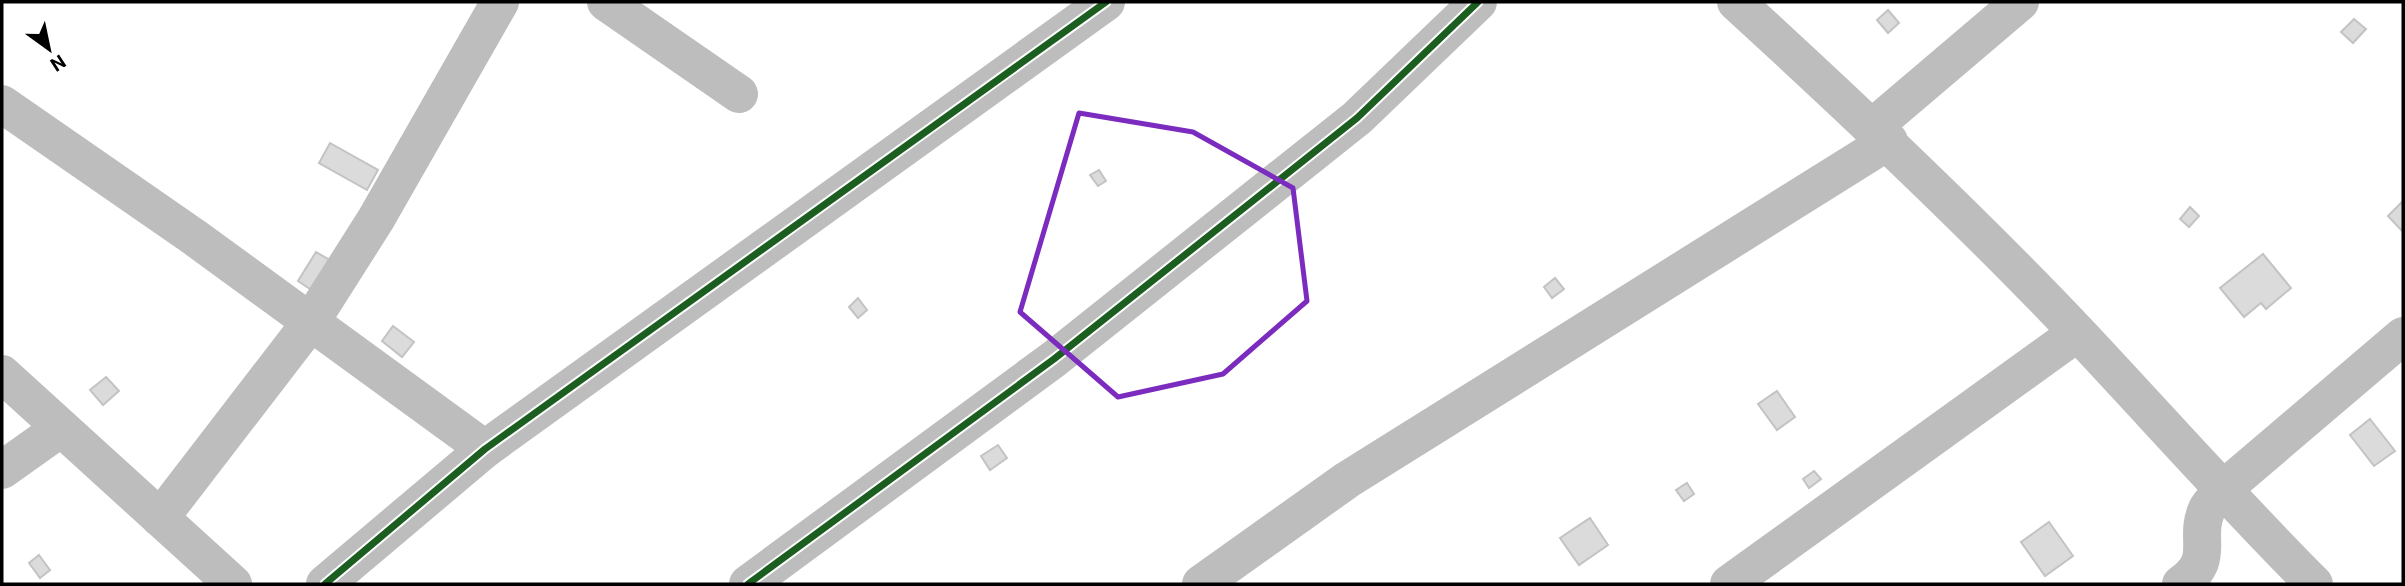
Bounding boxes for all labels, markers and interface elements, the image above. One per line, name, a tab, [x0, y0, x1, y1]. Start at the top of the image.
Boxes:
north arrow	[14, 14, 84, 84]
text: N	[46, 50, 70, 76]

